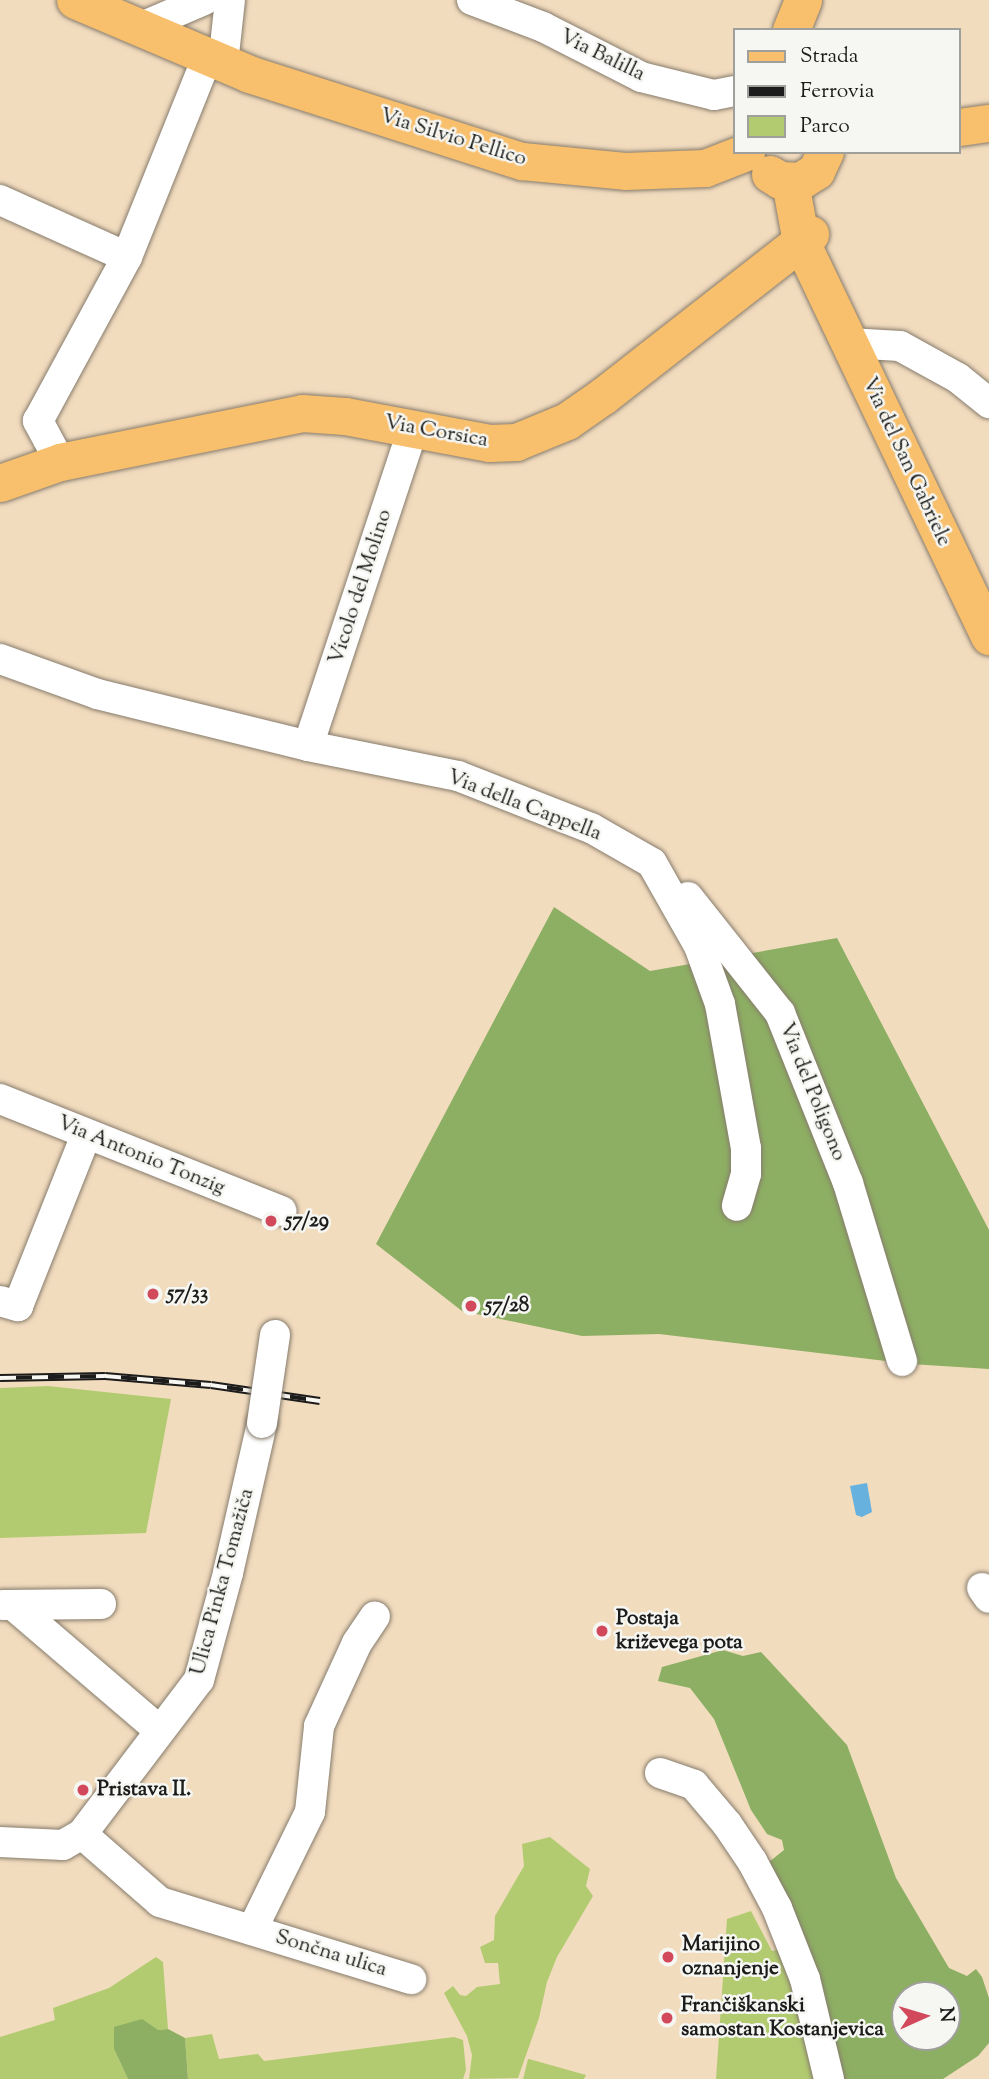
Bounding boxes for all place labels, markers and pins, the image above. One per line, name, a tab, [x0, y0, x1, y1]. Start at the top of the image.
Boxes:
place label: 57/29	[285, 1208, 329, 1234]
marker: 57/29	[263, 1213, 279, 1229]
place label: 57/33	[167, 1281, 208, 1307]
marker: 57/33	[145, 1286, 161, 1302]
place label: 57/28	[485, 1293, 529, 1319]
marker: 57/28	[463, 1298, 479, 1314]
place label: Postaja križevega pota	[616, 1606, 743, 1656]
marker: Postaja križevega pota	[594, 1623, 610, 1639]
place label: Pristava II.	[97, 1777, 191, 1803]
marker: Pristava II.	[75, 1782, 91, 1798]
place label: Marijino oznanjenje	[682, 1932, 779, 1982]
marker: Marijino oznanjenje	[660, 1949, 676, 1965]
place label: Frančiškanski samostan Kostanjevica	[681, 1993, 884, 2043]
marker: Frančiškanski samostan Kostanjevica	[659, 2010, 675, 2026]

